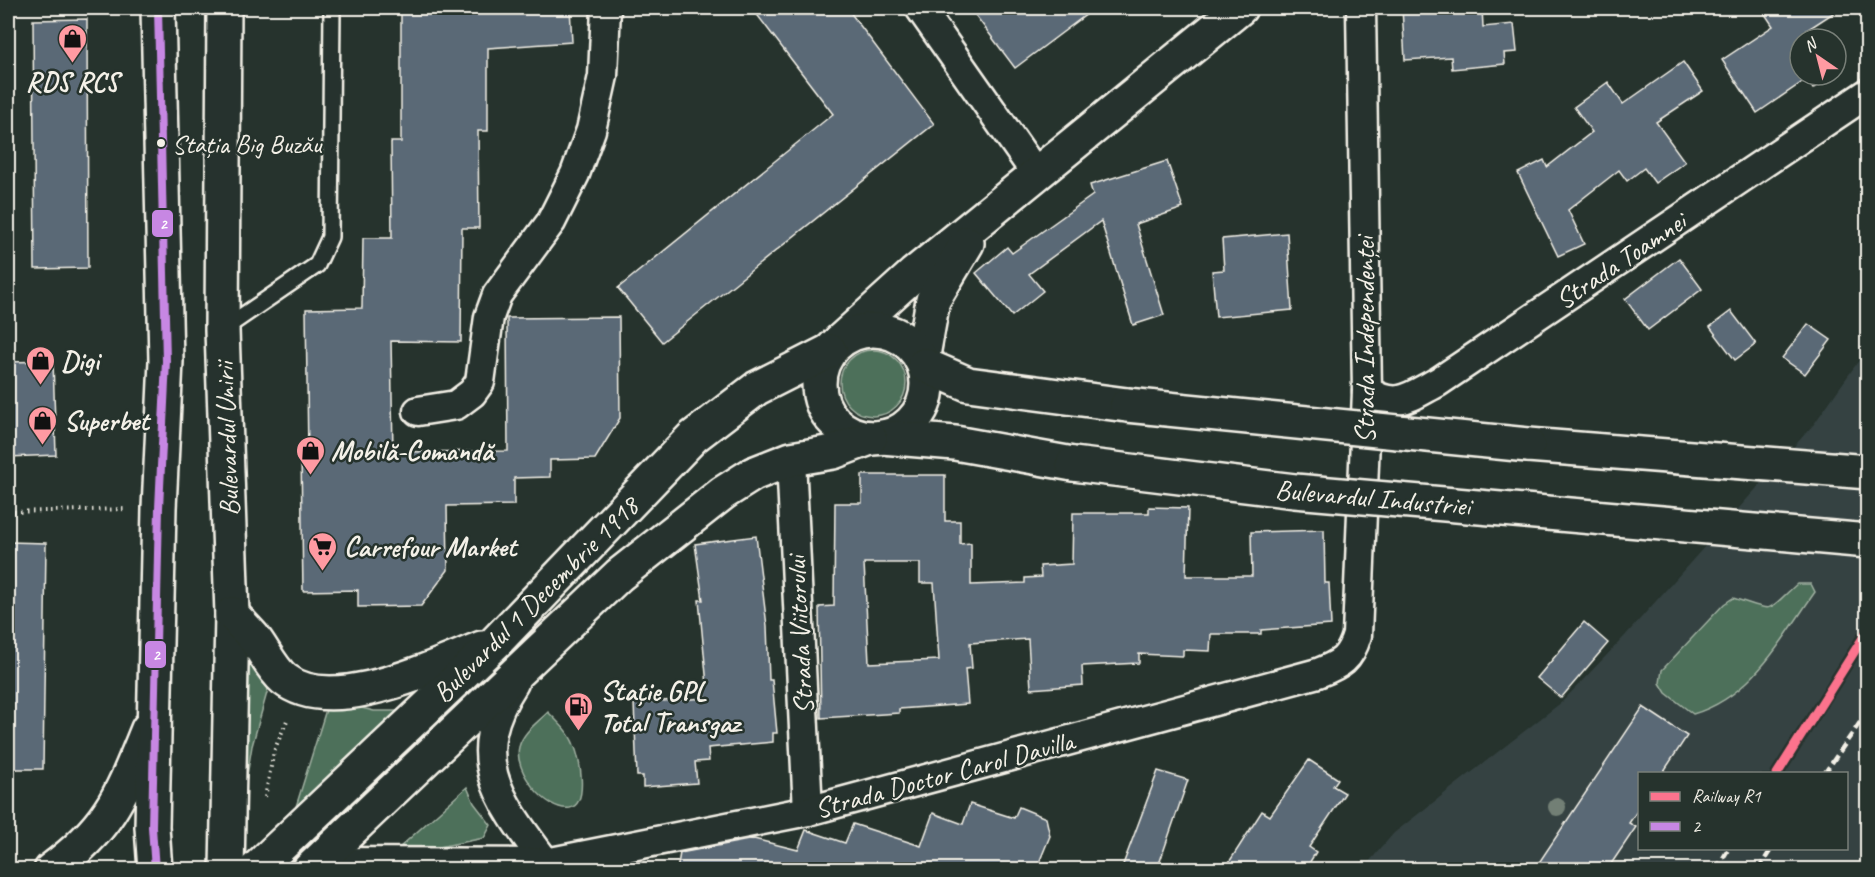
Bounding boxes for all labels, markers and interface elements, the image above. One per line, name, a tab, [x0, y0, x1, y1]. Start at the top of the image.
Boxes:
shop icon: RDS RCS	[56, 22, 88, 64]
north arrow	[1788, 27, 1848, 87]
text: N	[1800, 33, 1822, 57]
place label: RDS RCS	[25, 64, 124, 99]
place label: Stația Big Buzău	[172, 128, 323, 161]
marker: Stația Big Buzău	[155, 137, 167, 149]
street label: Strada Toamnei	[1548, 202, 1695, 317]
line badge: 2	[151, 209, 174, 238]
text: 2	[159, 214, 168, 234]
street label: Strada Independenței	[1347, 233, 1382, 443]
place label: Digi	[61, 343, 103, 378]
shop icon: Digi	[24, 344, 56, 386]
street label: Bulevardul Unirii	[206, 357, 247, 517]
place label: Superbet	[64, 403, 151, 438]
shop icon: Superbet	[27, 404, 59, 446]
place label: Mobilă-Comandă	[331, 433, 496, 468]
shop icon: Mobilă-Comandă	[294, 434, 326, 476]
street label: Bulevardul Industriei	[1274, 472, 1476, 524]
street label: Bulevardul 1 Decembrie 1918	[425, 487, 647, 710]
place label: Carrefour Market	[344, 529, 519, 564]
supermarket icon: Carrefour Market	[307, 530, 339, 572]
street label: Strada Viitorului	[778, 551, 821, 715]
line badge: 2	[144, 640, 167, 669]
text: 2	[152, 645, 161, 665]
place label: Stație GPL Total Transgaz	[600, 673, 743, 740]
fuel station icon: Stație GPL Total Transgaz	[563, 690, 595, 732]
street label: Strada Doctor Carol Davilla	[811, 722, 1080, 826]
legend	[1638, 772, 1848, 850]
text: Railway R1	[1692, 785, 1762, 807]
text: 2	[1692, 815, 1702, 837]

